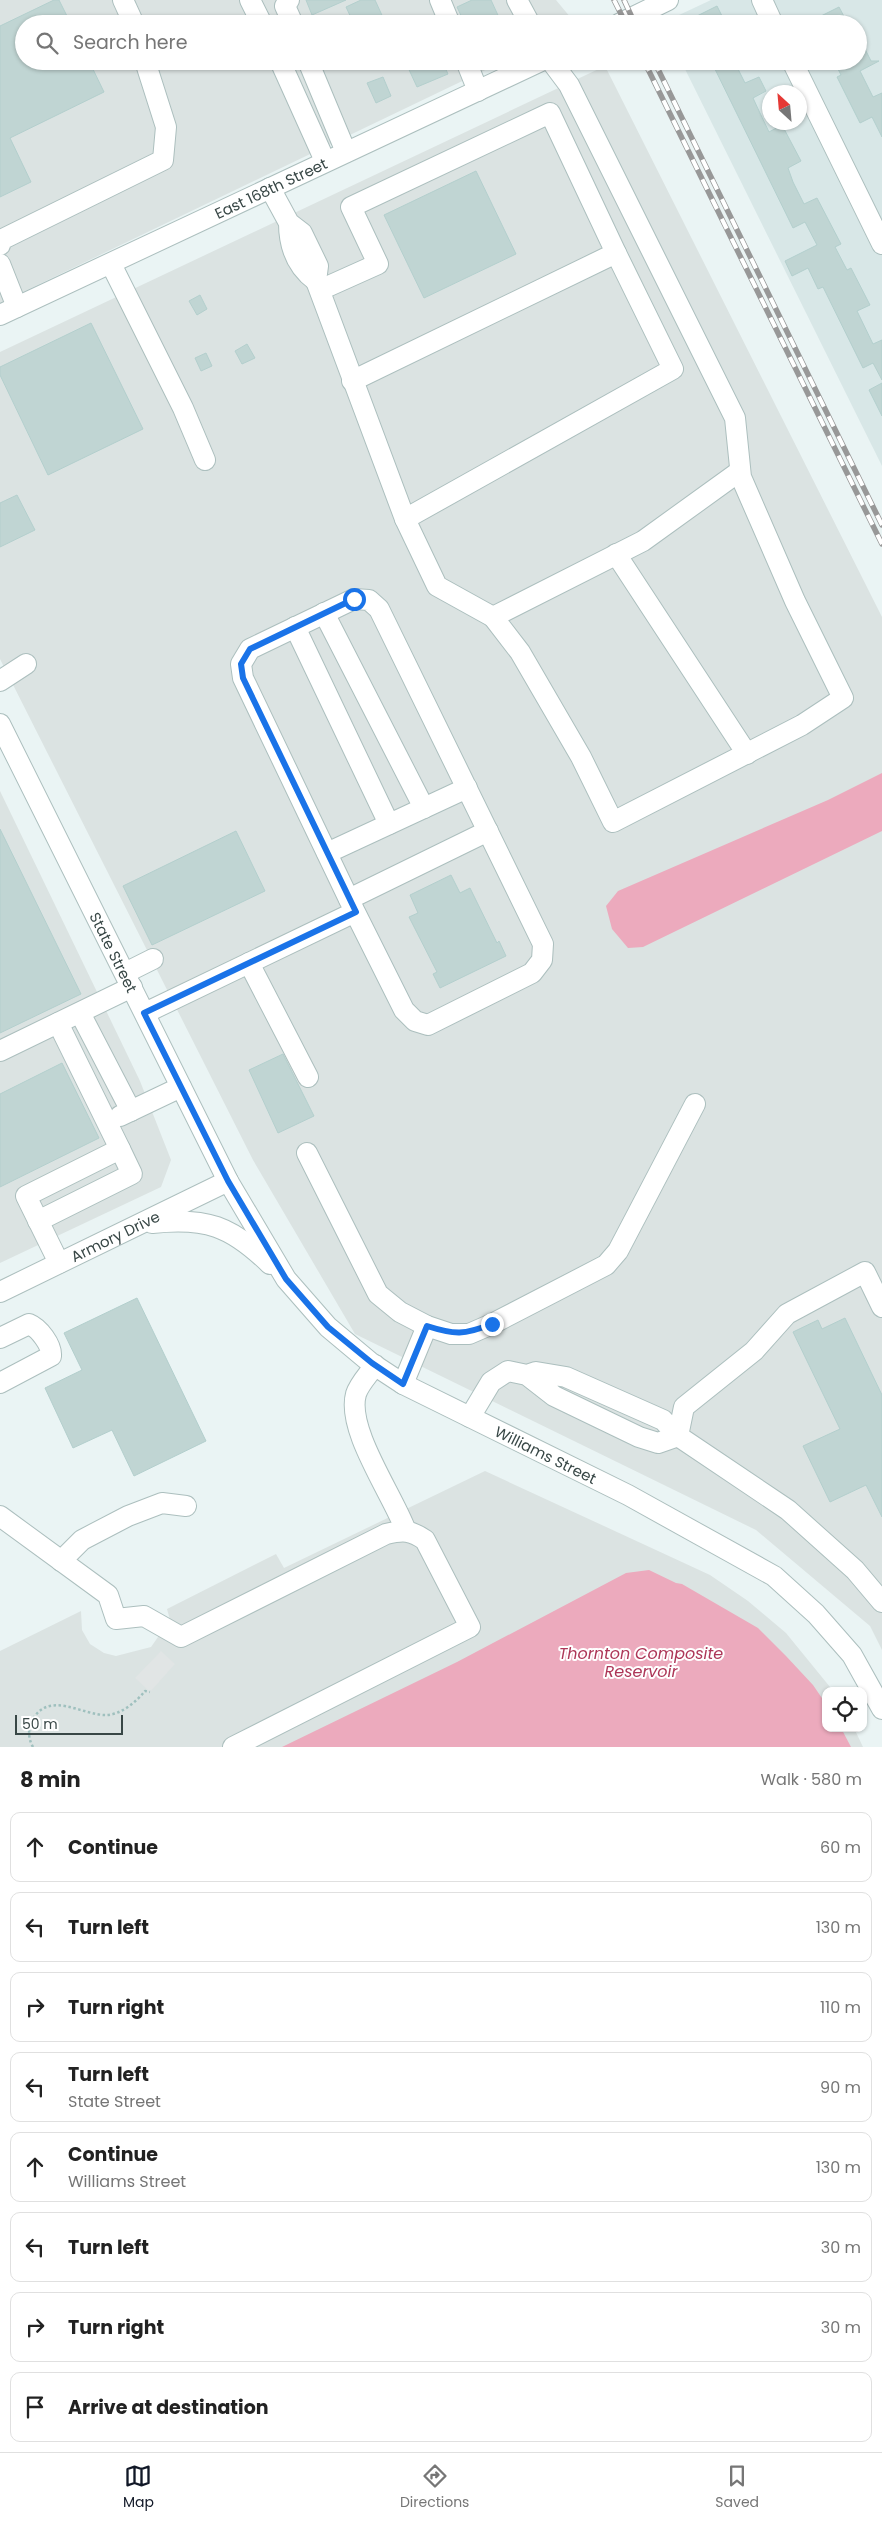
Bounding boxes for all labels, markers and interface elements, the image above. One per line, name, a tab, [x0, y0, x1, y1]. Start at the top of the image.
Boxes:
search box	[15, 15, 867, 70]
icon: search	[33, 29, 61, 57]
text: Search here	[73, 29, 187, 56]
north arrow	[762, 85, 807, 130]
street label: East 168th Street	[211, 152, 330, 223]
route start	[343, 588, 366, 611]
street label: State Street	[85, 908, 143, 996]
street label: Armory Drive	[67, 1205, 163, 1267]
route end	[481, 1313, 504, 1336]
street label: Williams Street	[491, 1421, 600, 1488]
water label: Thornton Composite Reservoir	[559, 1642, 723, 1683]
map controls	[822, 1687, 867, 1732]
button: locate	[822, 1687, 867, 1732]
scale bar	[15, 1712, 122, 1735]
text: 50 m	[22, 1714, 58, 1734]
text: 8 min	[20, 1765, 81, 1794]
text: Walk · 580 m	[761, 1768, 862, 1791]
icon: ahead	[21, 1833, 49, 1861]
text: Continue	[68, 1834, 158, 1861]
text: 60 m	[820, 1836, 861, 1859]
icon: left	[21, 1913, 49, 1941]
text: Turn left	[68, 1914, 149, 1941]
text: 130 m	[816, 1916, 861, 1939]
icon: right	[21, 1993, 49, 2021]
text: Turn right	[68, 1994, 164, 2021]
text: 110 m	[820, 1996, 861, 2019]
text: Turn left	[68, 2061, 149, 2088]
icon: left	[21, 2073, 49, 2101]
text: 90 m	[820, 2076, 861, 2099]
text: State Street	[68, 2090, 161, 2113]
text: Continue	[68, 2141, 158, 2168]
icon: ahead	[21, 2153, 49, 2181]
text: 130 m	[816, 2156, 861, 2179]
text: Williams Street	[68, 2170, 186, 2193]
icon: left	[21, 2233, 49, 2261]
text: Turn left	[68, 2234, 149, 2261]
text: 30 m	[821, 2236, 861, 2259]
icon: right	[21, 2313, 49, 2341]
text: Turn right	[68, 2314, 164, 2341]
text: 30 m	[821, 2316, 861, 2339]
icon: arrive	[21, 2393, 49, 2421]
text: Arrive at destination	[68, 2394, 269, 2421]
tab: Map	[123, 2462, 154, 2513]
tab: Directions	[400, 2462, 469, 2513]
tab: Saved	[715, 2462, 759, 2513]

